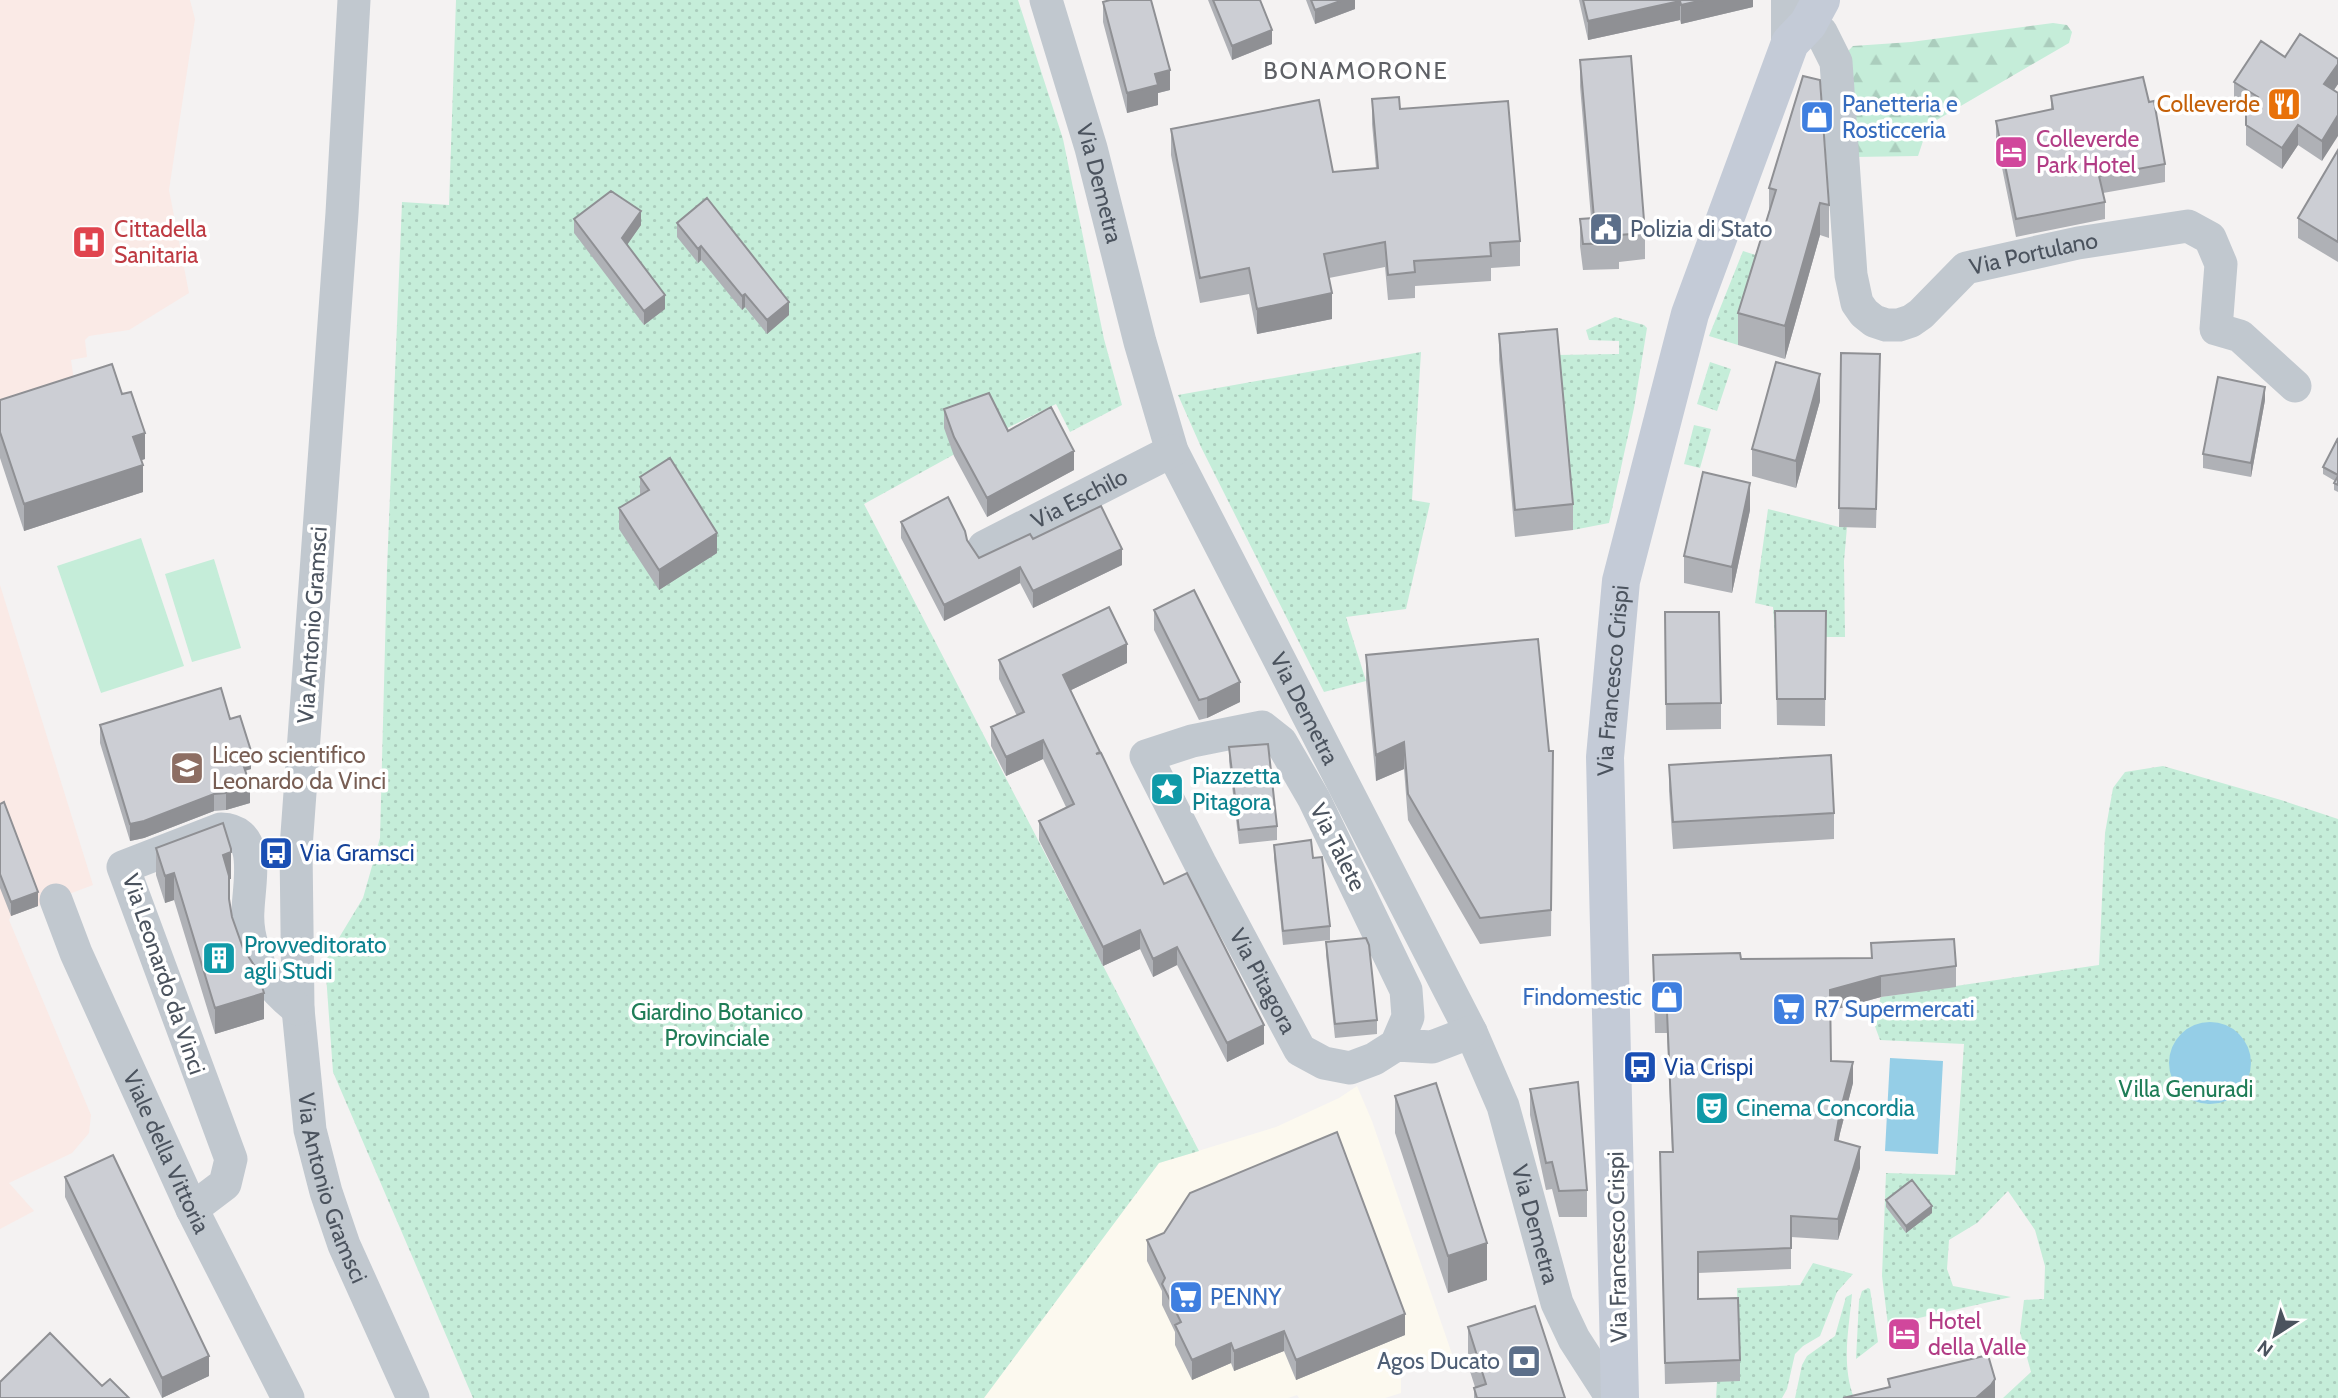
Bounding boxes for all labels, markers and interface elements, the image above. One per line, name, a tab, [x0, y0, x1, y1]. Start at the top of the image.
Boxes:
district label: BONAMORONE	[1263, 56, 1449, 85]
restaurant icon: Colleverde	[2265, 85, 2303, 123]
place label: Panetteria e Rosticceria	[1842, 90, 1958, 144]
place label: Colleverde	[2157, 90, 2260, 118]
shop icon: Panetteria e Rosticceria	[1798, 98, 1836, 136]
street label: Via Demetra	[1070, 120, 1128, 246]
place label: Colleverde Park Hotel	[2036, 125, 2140, 179]
hotel icon: Colleverde Park Hotel	[1992, 133, 2030, 171]
public building icon: Polizia di Stato	[1587, 210, 1625, 248]
place label: Cittadella Sanitaria	[114, 215, 207, 269]
place label: Polizia di Stato	[1630, 215, 1773, 243]
hospital icon: Cittadella Sanitaria	[70, 223, 108, 261]
street label: Via Portulano	[1967, 226, 2100, 281]
street label: Via Eschilo	[1027, 462, 1132, 534]
street label: Via Antonio Gramsci	[291, 526, 333, 724]
street label: Via Francesco Crispi	[1591, 584, 1635, 776]
street label: Via Demetra	[1264, 648, 1345, 769]
place label: Liceo scientifico Leonardo da Vinci	[212, 741, 386, 795]
school or university icon: Liceo scientifico Leonardo da Vinci	[168, 749, 206, 787]
place label: Piazzetta Pitagora	[1192, 762, 1281, 816]
place icon: Piazzetta Pitagora	[1148, 770, 1186, 808]
street label: Via Talete	[1304, 799, 1372, 896]
bus stop icon: Via Gramsci	[257, 834, 295, 872]
place label: Via Gramsci	[300, 839, 415, 867]
street label: Via Leonardo da Vinci	[117, 870, 211, 1078]
street label: Via Pitagora	[1224, 924, 1303, 1038]
place label: Provveditorato agli Studi	[244, 931, 387, 985]
building icon: Provveditorato agli Studi	[200, 939, 238, 977]
shop icon: Findomestic	[1648, 978, 1686, 1016]
place label: Findomestic	[1522, 983, 1642, 1011]
supermarket icon: R7 Supermercati	[1770, 990, 1808, 1028]
place label: R7 Supermercati	[1814, 995, 1975, 1023]
park label: Giardino Botanico Provinciale	[631, 998, 803, 1052]
bus stop icon: Via Crispi	[1621, 1048, 1659, 1086]
place label: Via Crispi	[1664, 1053, 1754, 1081]
street label: Viale della Vittoria	[117, 1066, 216, 1238]
park label: Villa Genuradi	[2119, 1075, 2253, 1103]
theatre icon: Cinema Concordia	[1693, 1089, 1731, 1127]
street label: Via Antonio Gramsci	[292, 1091, 373, 1287]
place label: Cinema Concordia	[1736, 1094, 1915, 1122]
street label: Via Francesco Crispi	[1601, 1151, 1633, 1343]
street label: Via Demetra	[1506, 1161, 1565, 1287]
supermarket icon: PENNY	[1167, 1278, 1205, 1316]
place label: PENNY	[1210, 1283, 1282, 1311]
north arrow	[2240, 1300, 2310, 1370]
place label: Hotel della Valle	[1928, 1307, 2027, 1361]
hotel icon: Hotel della Valle	[1885, 1315, 1923, 1353]
text: N	[2253, 1335, 2277, 1362]
bank icon: Agos Ducato	[1505, 1342, 1543, 1380]
place label: Agos Ducato	[1377, 1347, 1500, 1375]

